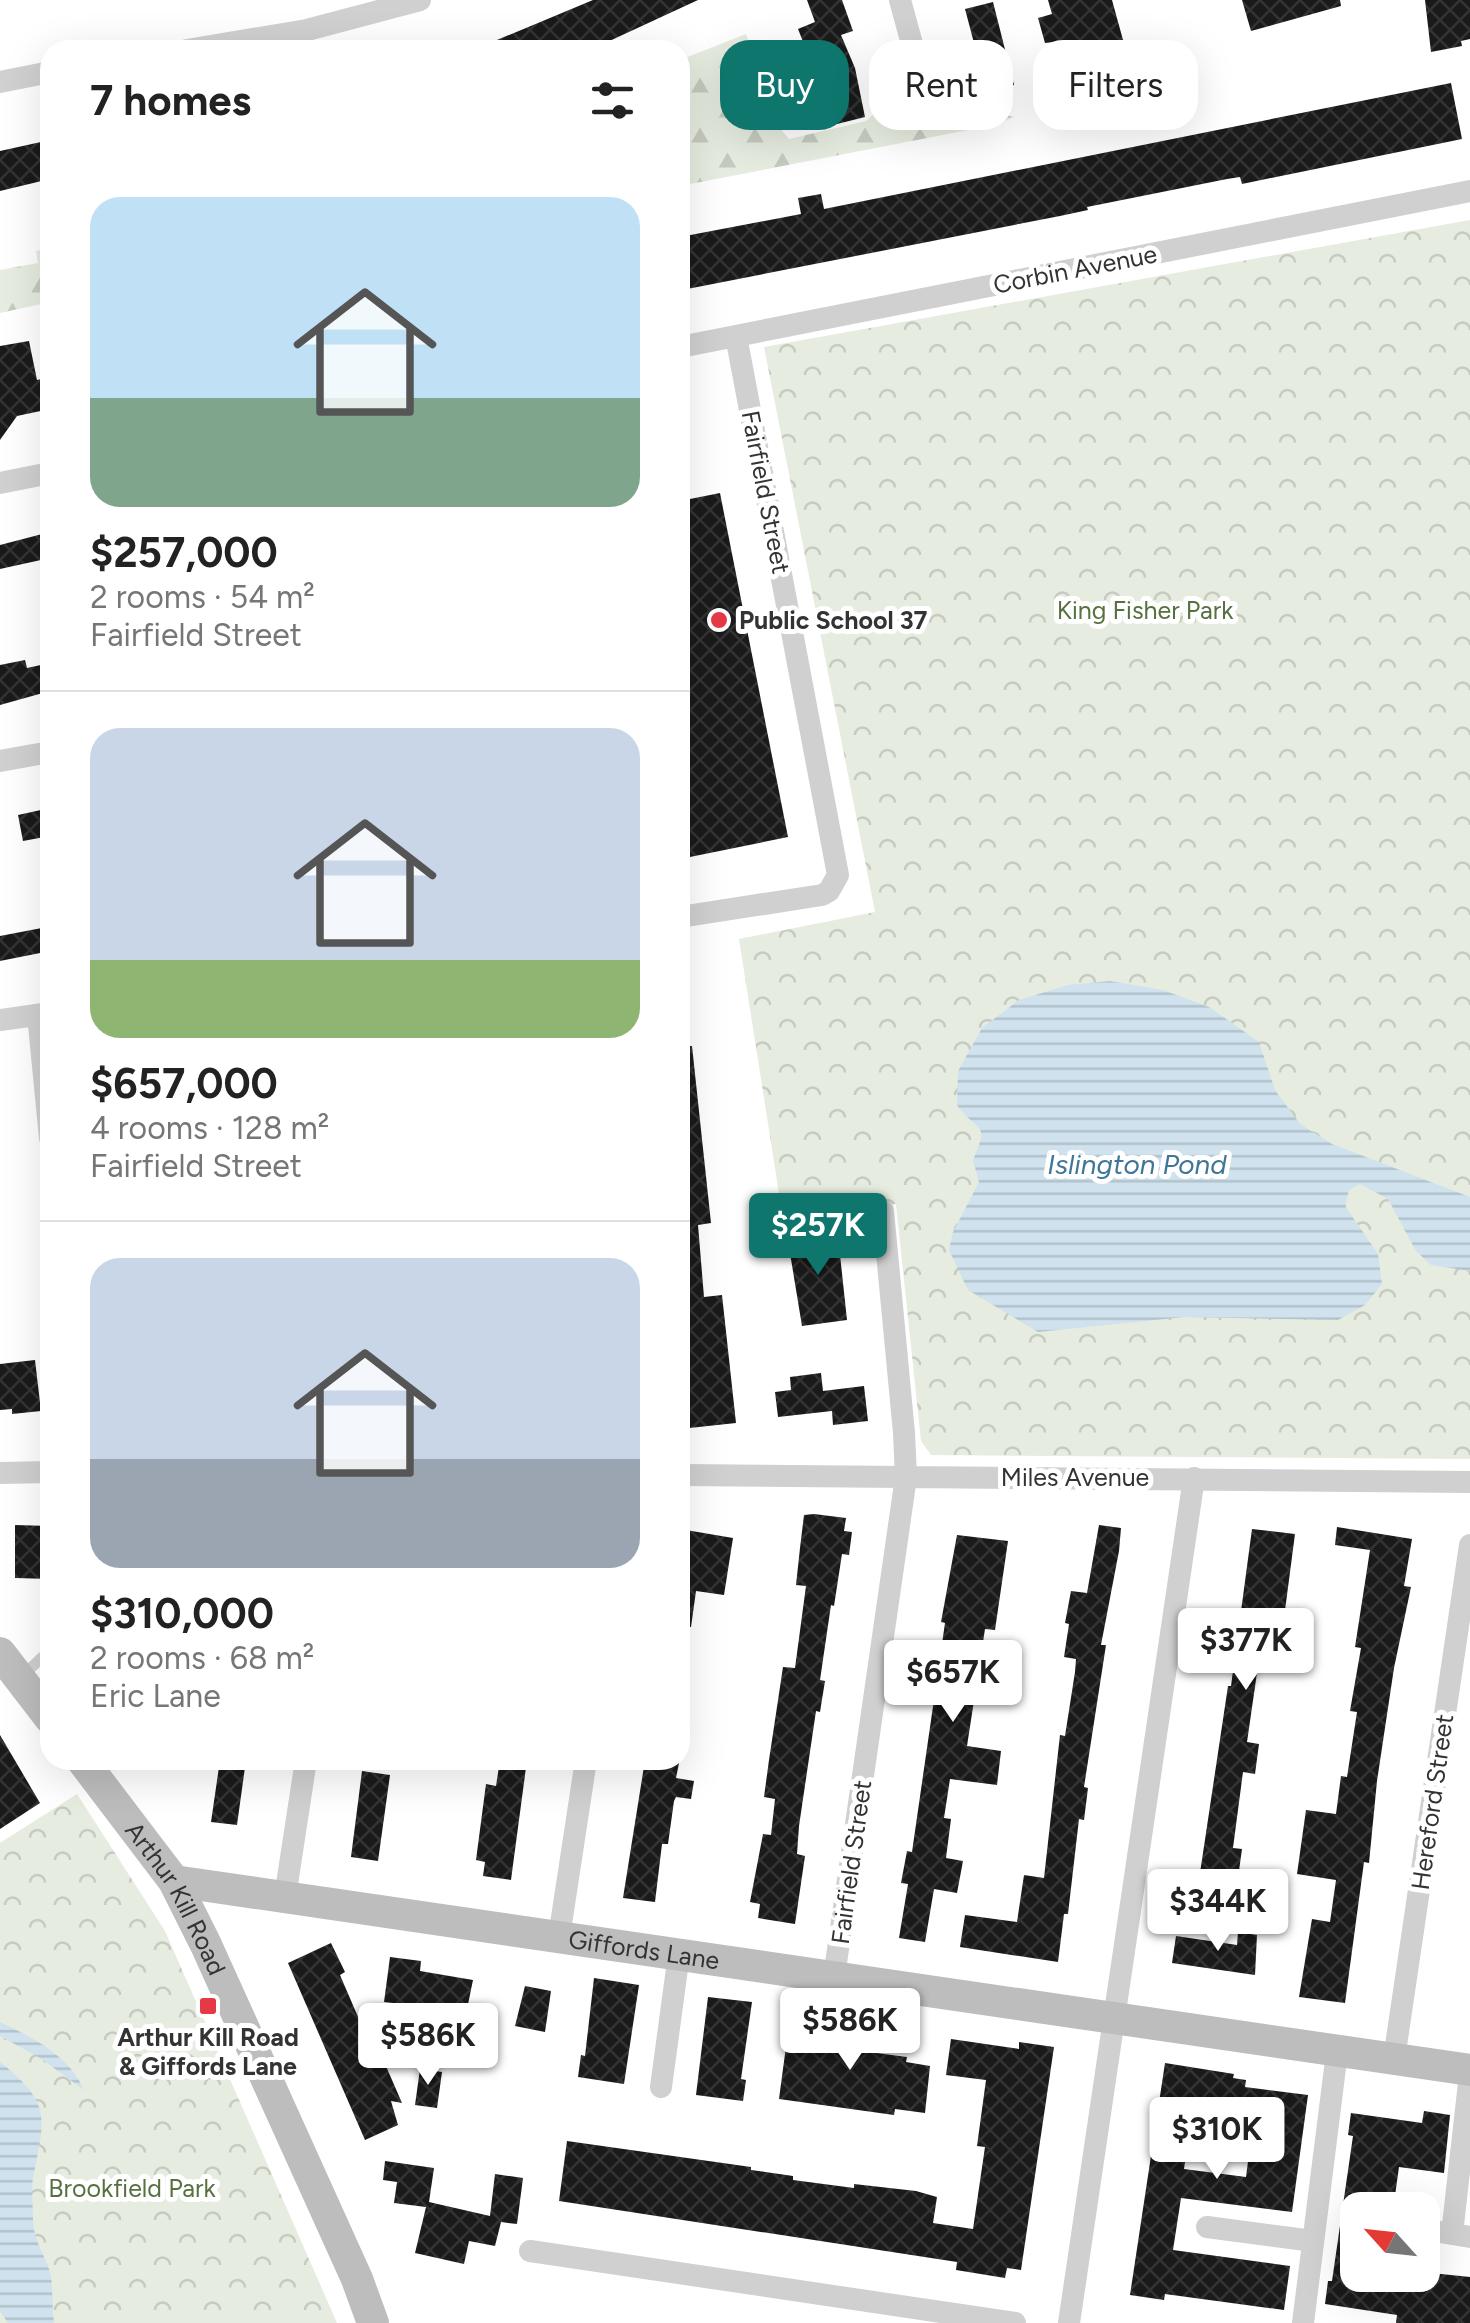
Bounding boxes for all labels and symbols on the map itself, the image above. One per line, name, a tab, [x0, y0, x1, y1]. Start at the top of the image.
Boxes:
street label: Corbin Avenue	[991, 238, 1159, 300]
street label: Fairfield Street	[735, 408, 797, 576]
park label: King Fisher Park	[1057, 595, 1234, 625]
place label: Public School 37	[739, 605, 928, 635]
marker: Public School 37	[708, 609, 730, 631]
water label: Islington Pond	[1047, 1147, 1227, 1181]
pin: $257K	[748, 1193, 888, 1278]
street label: Miles Avenue	[1001, 1462, 1149, 1492]
pin: $377K	[1176, 1608, 1316, 1693]
pin: $657K	[883, 1640, 1023, 1725]
street label: Hereford Street	[1405, 1712, 1459, 1892]
street label: Fairfield Street	[825, 1778, 877, 1946]
street label: Arthur Kill Road	[119, 1816, 232, 1980]
pin: $344K	[1148, 1869, 1288, 1954]
street label: Giffords Lane	[567, 1924, 721, 1975]
pin: $586K	[780, 1988, 920, 2073]
marker: Arthur Kill Road & Giffords Lane	[197, 1995, 219, 2017]
pin: $586K	[358, 2003, 498, 2088]
place label: Arthur Kill Road & Giffords Lane	[117, 2022, 299, 2081]
pin: $310K	[1147, 2097, 1287, 2182]
park label: Brookfield Park	[48, 2173, 217, 2203]
north arrow	[1340, 2192, 1440, 2292]

